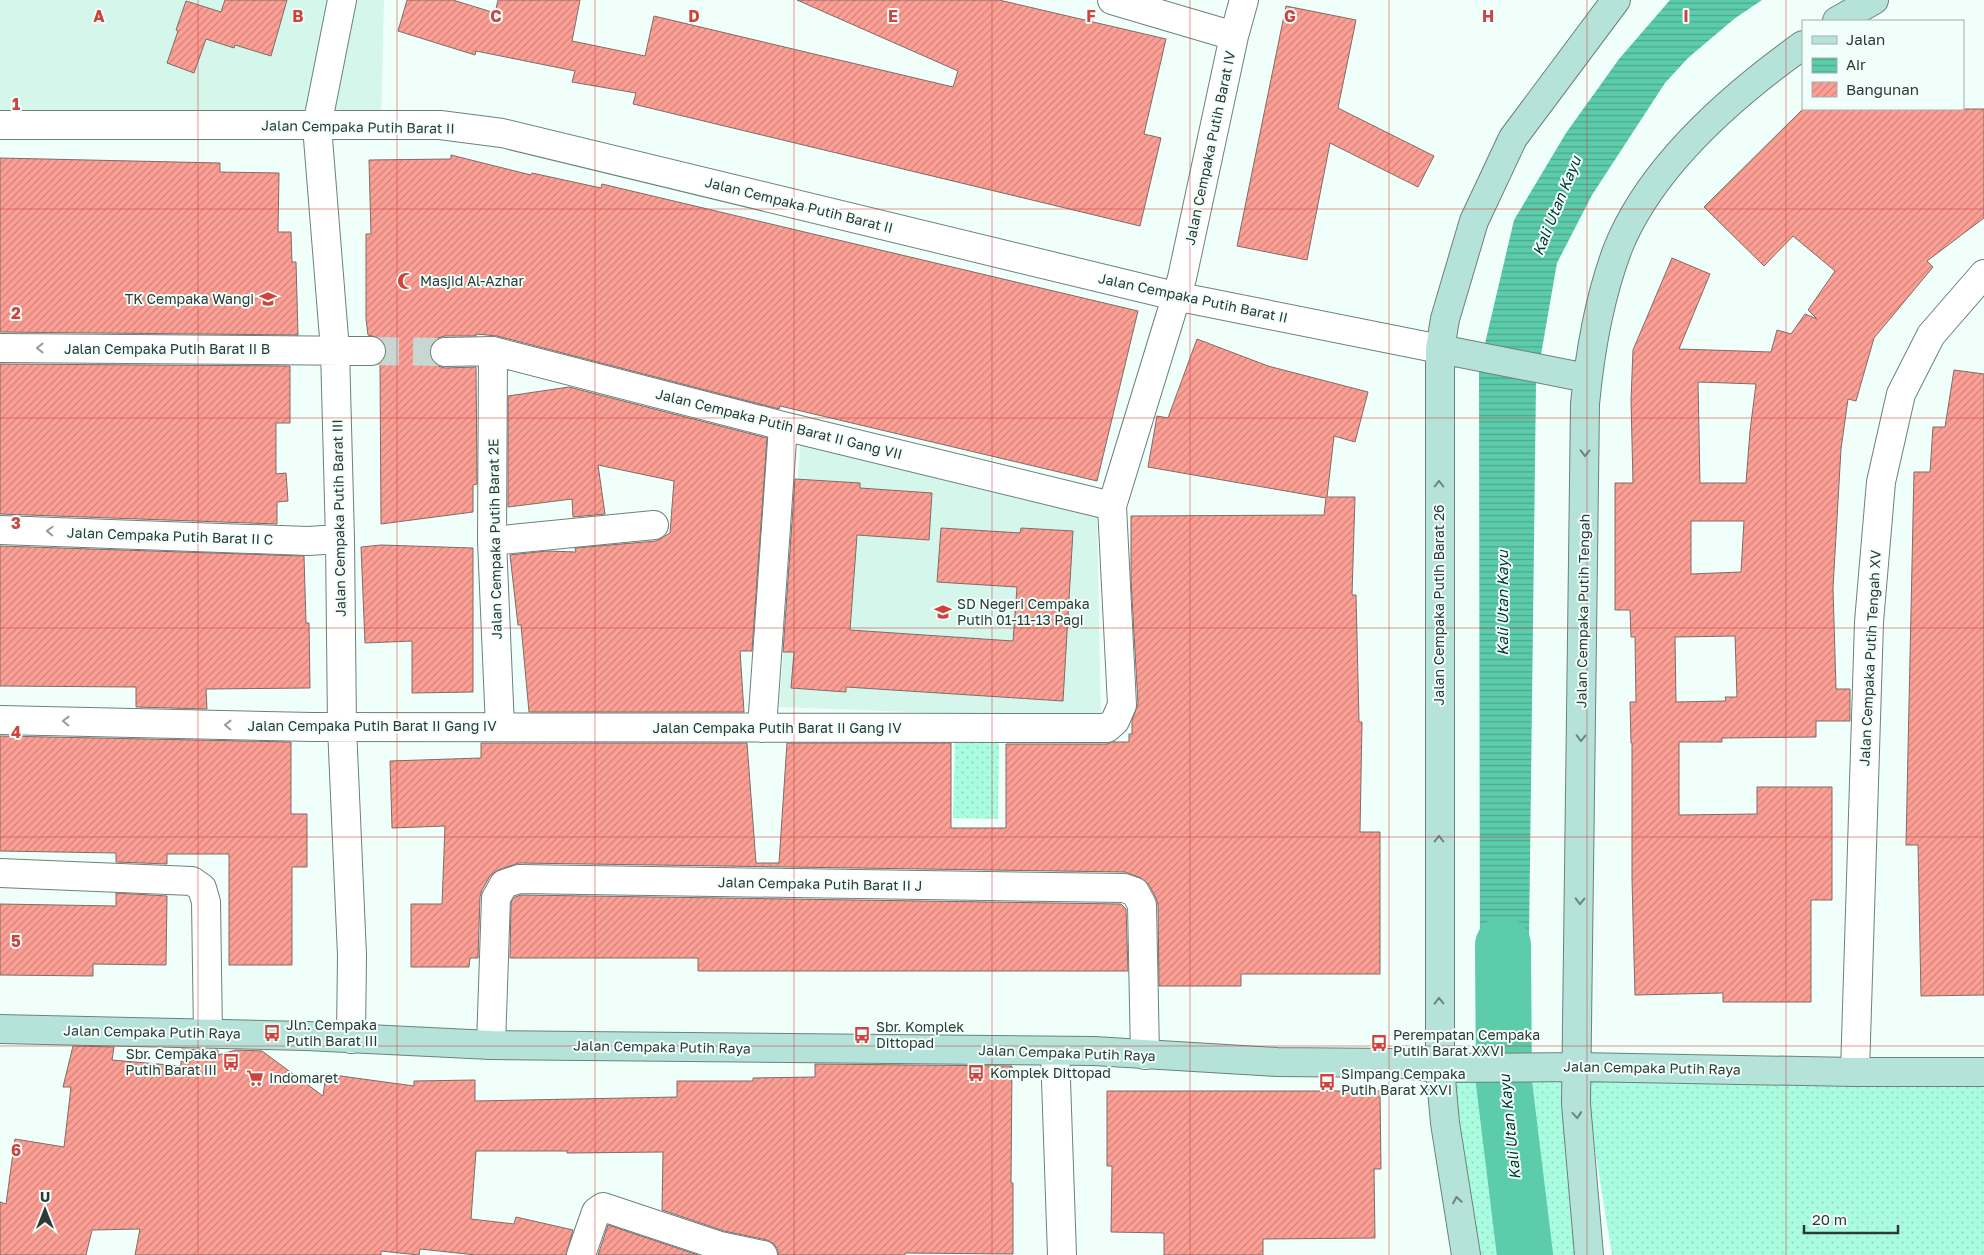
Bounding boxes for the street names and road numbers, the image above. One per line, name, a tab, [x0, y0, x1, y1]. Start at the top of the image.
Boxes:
street label: Jalan Cempaka Putih Barat IV	[1181, 49, 1239, 247]
street label: Jalan Cempaka Putih Barat II	[261, 116, 455, 137]
street label: Jalan Cempaka Putih Barat II	[703, 173, 895, 236]
street label: Jalan Cempaka Putih Barat II	[1097, 269, 1289, 326]
street label: Jalan Cempaka Putih Barat II B	[64, 340, 270, 357]
street label: Jalan Cempaka Putih Barat II Gang VII	[654, 385, 904, 462]
street label: Jalan Cempaka Putih Barat III	[328, 419, 349, 617]
street label: Jalan Cempaka Putih Barat 2E	[484, 438, 505, 640]
street label: Jalan Cempaka Putih Barat 26	[1430, 504, 1447, 706]
street label: Jalan Cempaka Putih Tengah	[1572, 514, 1593, 708]
street label: Jalan Cempaka Putih Barat II C	[67, 523, 273, 548]
street label: Jalan Cempaka Putih Tengah XV	[1855, 549, 1884, 767]
street label: Jalan Cempaka Putih Barat II Gang IV	[247, 717, 497, 734]
street label: Jalan Cempaka Putih Barat II Gang IV	[652, 719, 902, 736]
street label: Jalan Cempaka Putih Barat II J	[718, 873, 922, 894]
street label: Jalan Cempaka Putih Raya	[63, 1021, 241, 1042]
street label: Jalan Cempaka Putih Raya	[573, 1036, 751, 1057]
street label: Jalan Cempaka Putih Raya	[978, 1041, 1156, 1064]
street label: Jalan Cempaka Putih Raya	[1563, 1057, 1741, 1078]

